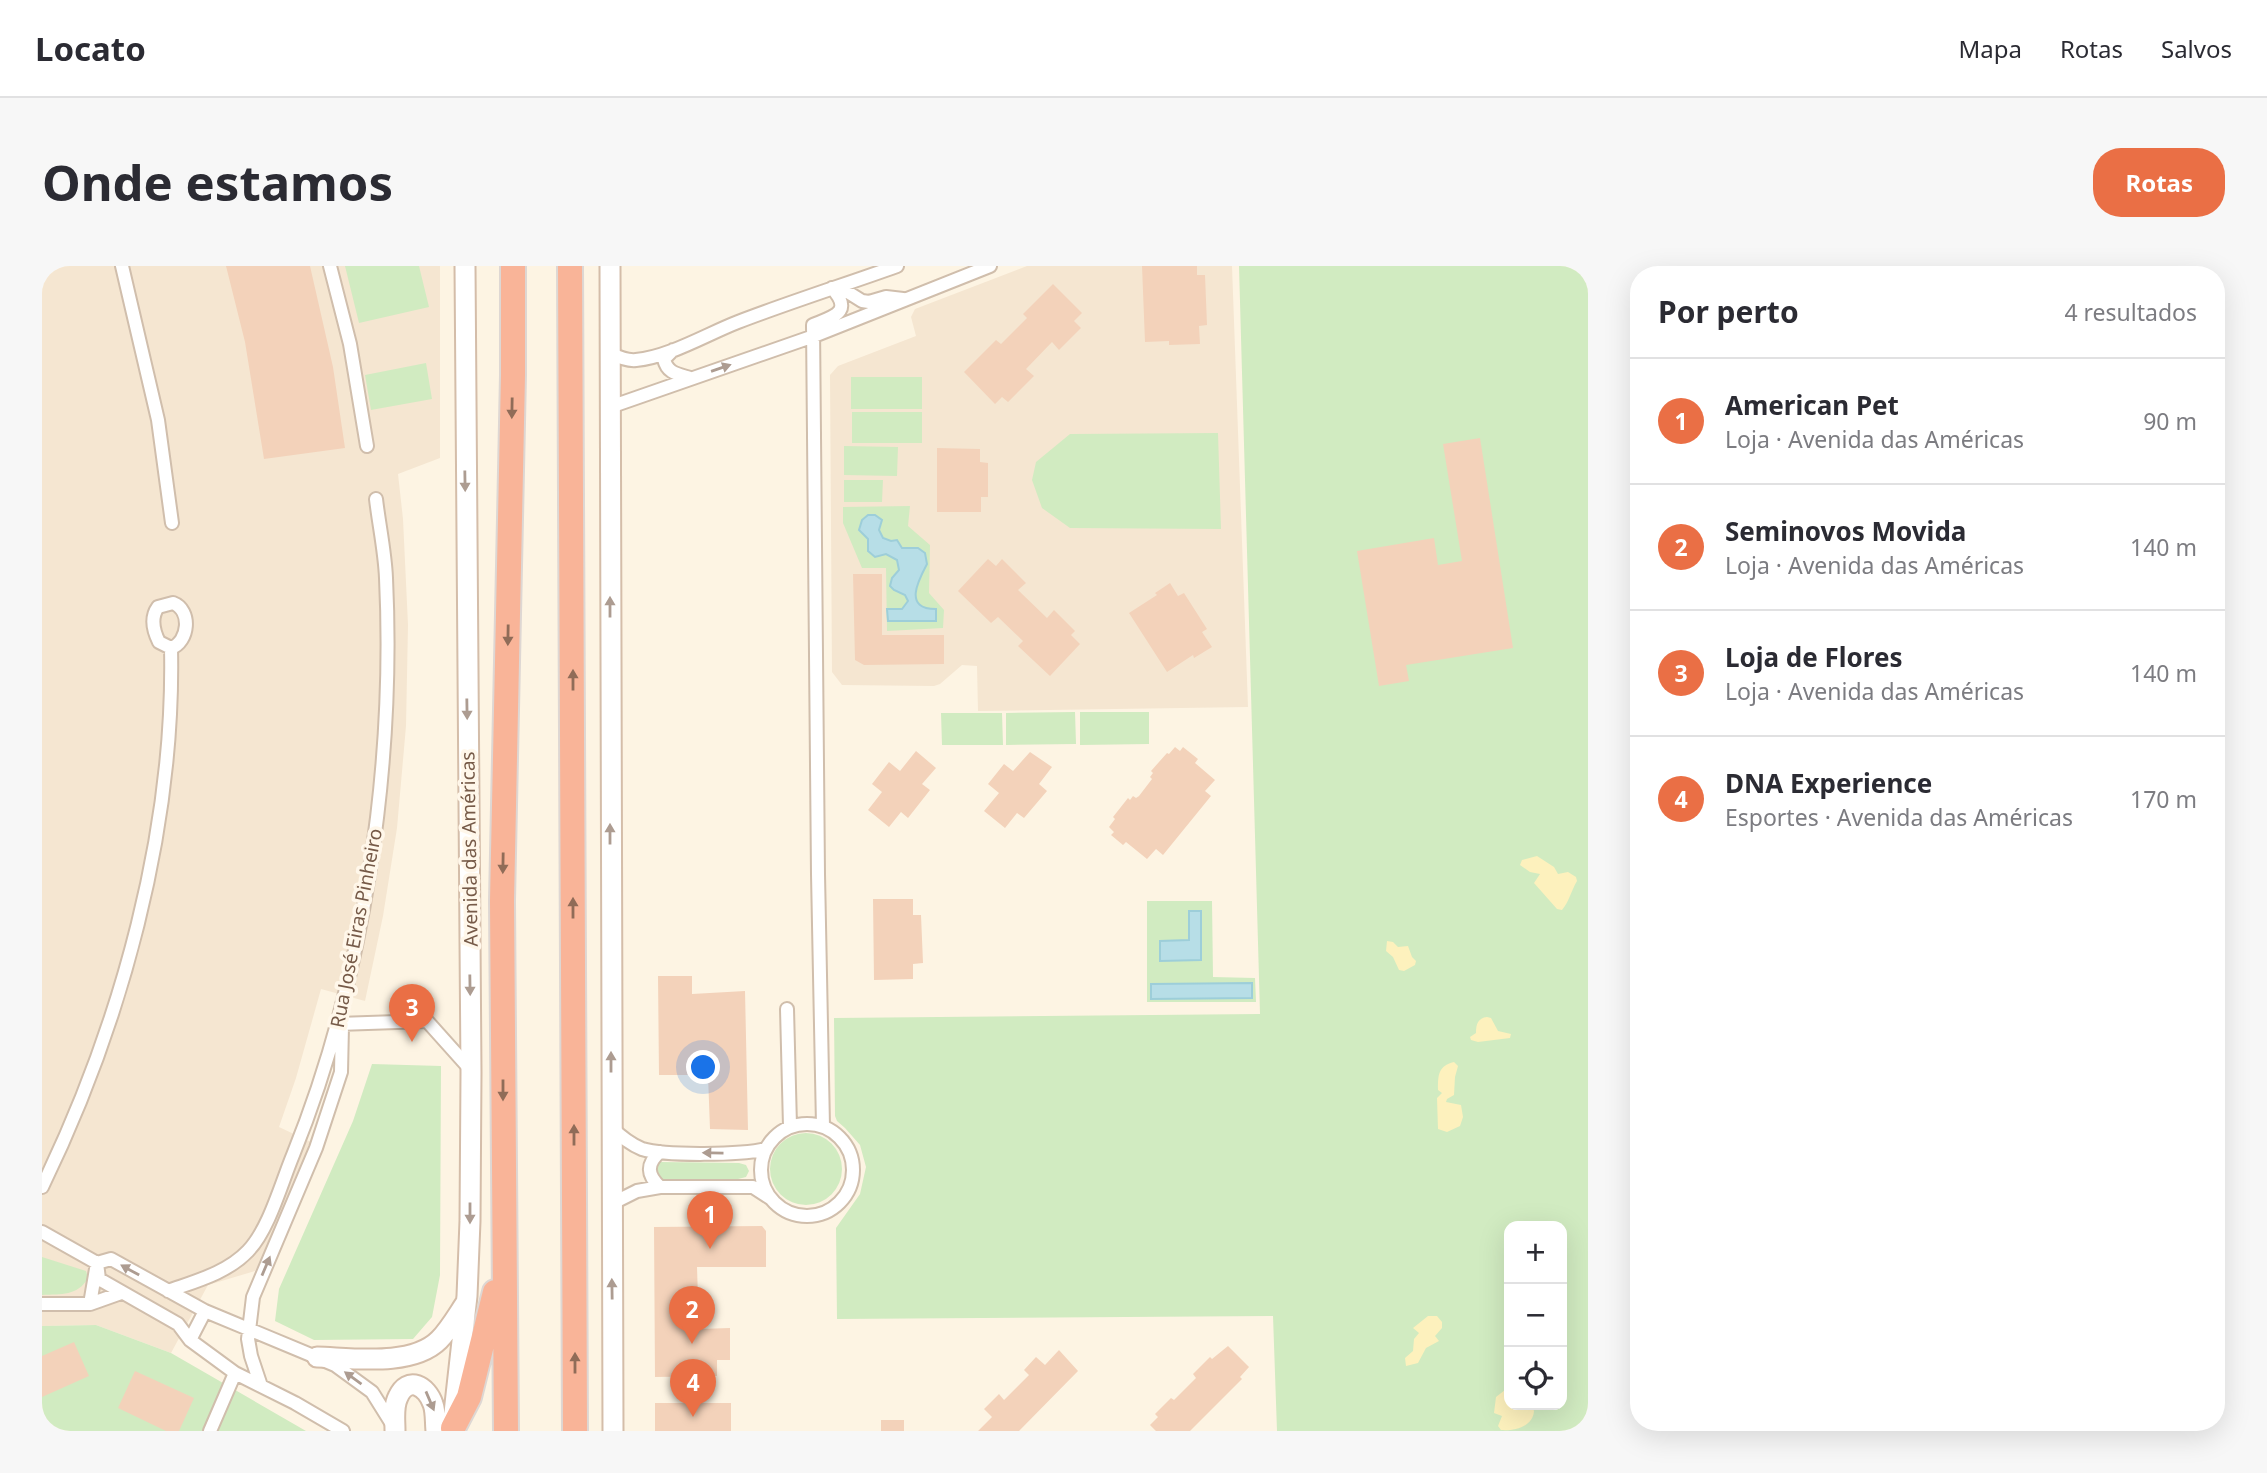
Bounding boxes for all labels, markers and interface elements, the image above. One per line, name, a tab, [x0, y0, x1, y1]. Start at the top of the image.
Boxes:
text: Locato	[35, 26, 146, 71]
text: Mapa	[1958, 32, 2022, 65]
text: Rotas	[2060, 32, 2123, 65]
text: Salvos	[2161, 32, 2232, 65]
button: Rotas	[2093, 148, 2225, 217]
text: Onde estamos	[42, 149, 393, 215]
text: Por perto	[1658, 291, 1799, 332]
text: 4 resultados	[2064, 296, 2197, 328]
one-way arrow	[710, 362, 731, 373]
text: American Pet	[1725, 387, 1899, 423]
one-way arrow	[507, 397, 518, 419]
text: 1	[1674, 405, 1688, 437]
text: 90 m	[2143, 405, 2197, 437]
text: Loja · Avenida das Américas	[1725, 423, 2024, 455]
one-way arrow	[459, 470, 471, 492]
text: Seminovos Movida	[1725, 513, 1966, 549]
text: 2	[1674, 531, 1688, 563]
text: 140 m	[2130, 531, 2197, 563]
text: Loja · Avenida das Américas	[1725, 549, 2024, 581]
one-way arrow	[604, 596, 616, 618]
one-way arrow	[502, 624, 513, 646]
text: Loja de Flores	[1725, 639, 1903, 675]
text: 3	[1674, 657, 1688, 689]
text: 140 m	[2130, 657, 2197, 689]
one-way arrow	[567, 669, 579, 691]
text: Loja · Avenida das Américas	[1725, 675, 2024, 707]
one-way arrow	[461, 698, 473, 720]
street label: Avenida das Américas	[454, 751, 484, 947]
text: DNA Experience	[1725, 765, 1932, 801]
text: 4	[1674, 783, 1688, 815]
text: 170 m	[2130, 783, 2197, 815]
text: Esportes · Avenida das Américas	[1725, 801, 2073, 833]
one-way arrow	[604, 823, 616, 845]
street label: Rua José Eiras Pinheiro	[324, 826, 388, 1030]
one-way arrow	[497, 852, 508, 874]
one-way arrow	[568, 897, 579, 919]
one-way arrow	[464, 974, 476, 996]
pin: 3	[389, 984, 435, 1042]
your location	[686, 1050, 720, 1084]
one-way arrow	[605, 1051, 617, 1073]
one-way arrow	[497, 1079, 509, 1101]
one-way arrow	[568, 1124, 580, 1146]
one-way arrow	[702, 1147, 724, 1159]
pin: 1	[687, 1191, 733, 1249]
one-way arrow	[464, 1202, 476, 1224]
map controls	[1504, 1221, 1567, 1410]
button: +	[1504, 1221, 1567, 1284]
one-way arrow	[261, 1255, 272, 1276]
one-way arrow	[120, 1264, 140, 1276]
one-way arrow	[606, 1278, 617, 1300]
button: −	[1504, 1284, 1567, 1347]
pin: 2	[669, 1286, 715, 1344]
button: locate	[1504, 1347, 1567, 1410]
one-way arrow	[569, 1352, 581, 1374]
pin: 4	[670, 1359, 716, 1417]
one-way arrow	[343, 1371, 362, 1385]
one-way arrow	[424, 1391, 436, 1411]

